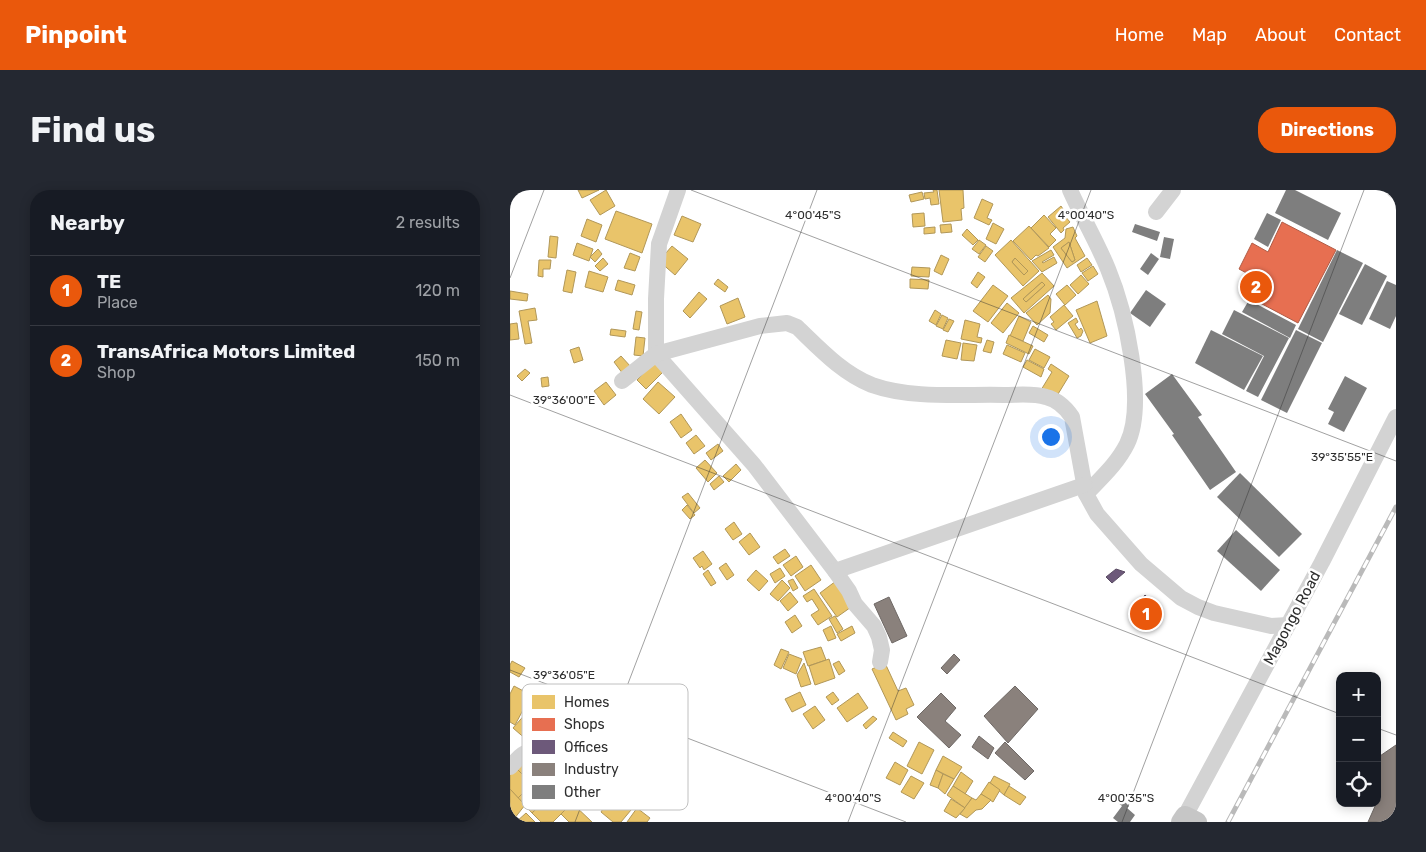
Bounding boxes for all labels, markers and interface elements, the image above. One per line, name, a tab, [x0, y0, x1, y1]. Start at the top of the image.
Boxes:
text: Pinpoint	[25, 21, 127, 49]
text: Home	[1115, 24, 1164, 46]
text: Map	[1192, 24, 1227, 46]
text: About	[1255, 24, 1306, 46]
text: Contact	[1334, 24, 1401, 46]
button: Directions	[1258, 107, 1396, 153]
text: Find us	[30, 109, 155, 151]
text: 4°00'45"S	[785, 208, 841, 222]
text: 4°00'40"S	[1058, 208, 1114, 222]
text: Nearby	[50, 210, 125, 235]
text: 2 results	[396, 213, 460, 232]
pin: 2	[1240, 268, 1272, 306]
text: TE	[97, 270, 121, 293]
text: 1	[62, 281, 70, 300]
text: 120 m	[415, 281, 460, 300]
text: Place	[97, 293, 138, 312]
text: TransAfrica Motors Limited	[97, 340, 355, 363]
text: 2	[61, 351, 71, 370]
text: 150 m	[415, 351, 460, 370]
text: Shop	[97, 363, 135, 382]
text: 39°36'00"E	[533, 393, 595, 407]
your location	[1038, 424, 1064, 450]
text: 39°35'55"E	[1311, 450, 1373, 464]
street label: Magongo Road	[1260, 568, 1324, 668]
pin: 1	[1130, 595, 1162, 633]
text: 39°36'05"E	[533, 668, 595, 682]
map controls	[1336, 672, 1381, 807]
button: +	[1336, 672, 1381, 717]
legend	[522, 684, 688, 810]
text: Homes	[564, 694, 609, 711]
text: Shops	[564, 716, 605, 733]
button: −	[1336, 717, 1381, 762]
text: Offices	[564, 739, 608, 756]
text: Industry	[564, 761, 619, 778]
button: locate	[1336, 762, 1381, 807]
text: Other	[564, 784, 601, 801]
text: 4°00'40"S	[825, 791, 881, 805]
text: 4°00'35"S	[1098, 791, 1154, 805]

